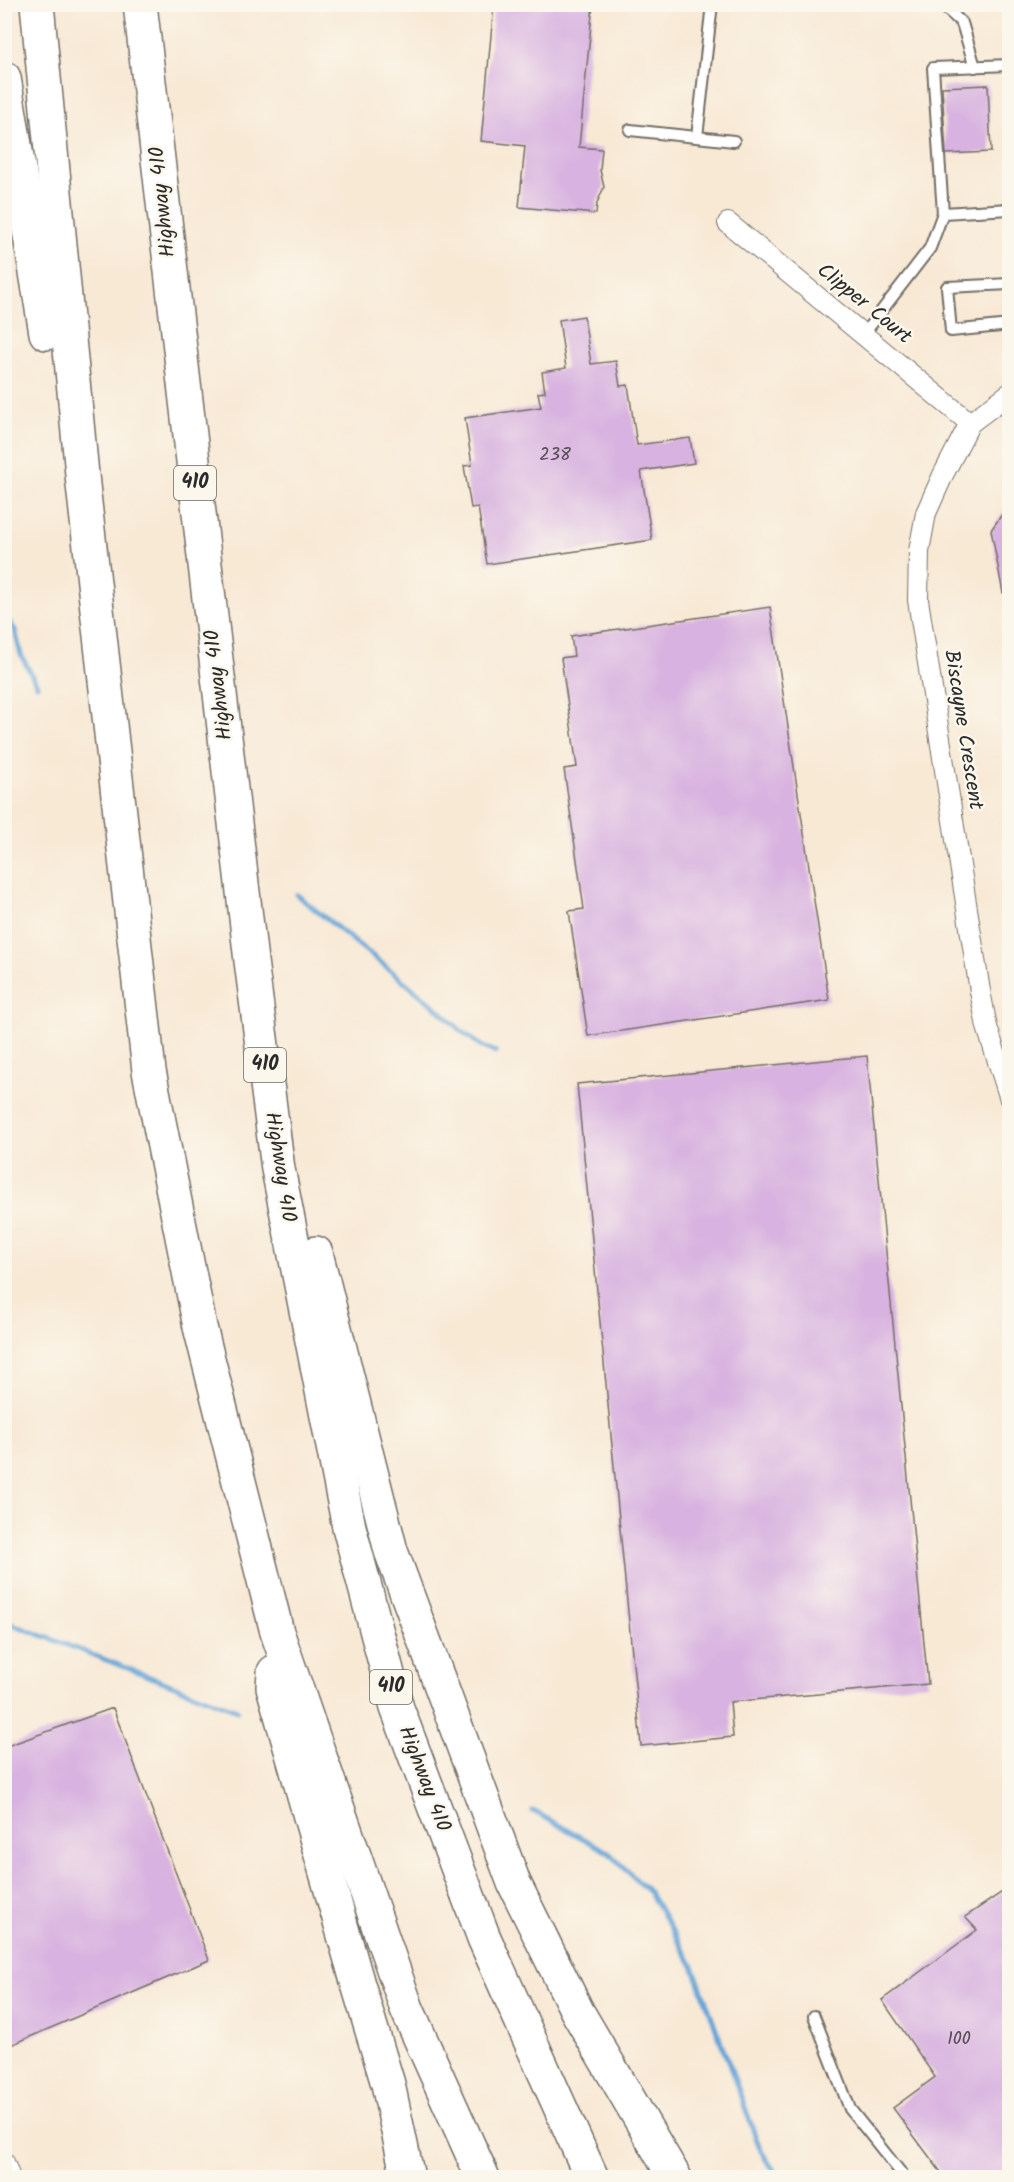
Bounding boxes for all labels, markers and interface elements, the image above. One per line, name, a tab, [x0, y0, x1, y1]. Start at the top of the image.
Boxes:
street label: Highway 410	[141, 145, 185, 259]
street label: Clipper Court	[809, 255, 920, 354]
house number: 238	[539, 441, 571, 470]
road number: 410	[174, 466, 216, 500]
street label: Highway 410	[196, 628, 242, 742]
street label: Biscayne Crescent	[934, 648, 992, 813]
road number: 410	[244, 1048, 286, 1082]
street label: Highway 410	[255, 1109, 305, 1225]
road number: 410	[370, 1670, 412, 1704]
street label: Highway 410	[389, 1721, 459, 1837]
house number: 100	[947, 2025, 971, 2054]

